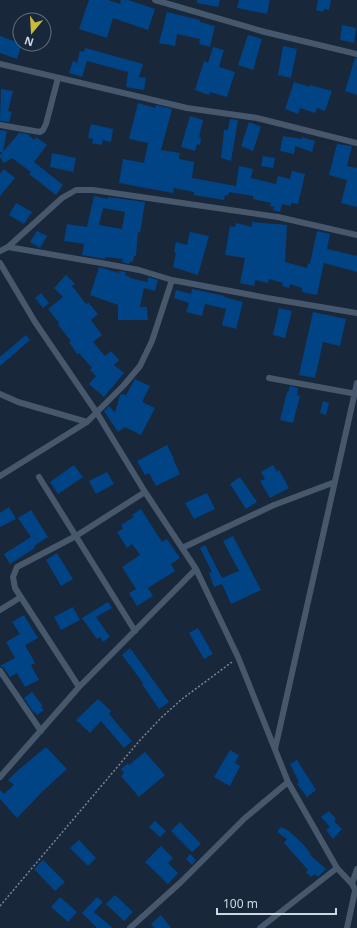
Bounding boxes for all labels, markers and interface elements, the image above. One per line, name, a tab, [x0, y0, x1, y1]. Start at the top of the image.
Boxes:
north arrow	[12, 12, 52, 52]
text: N	[22, 33, 35, 51]
scale bar	[217, 890, 336, 916]
text: 100 m	[223, 895, 258, 912]

